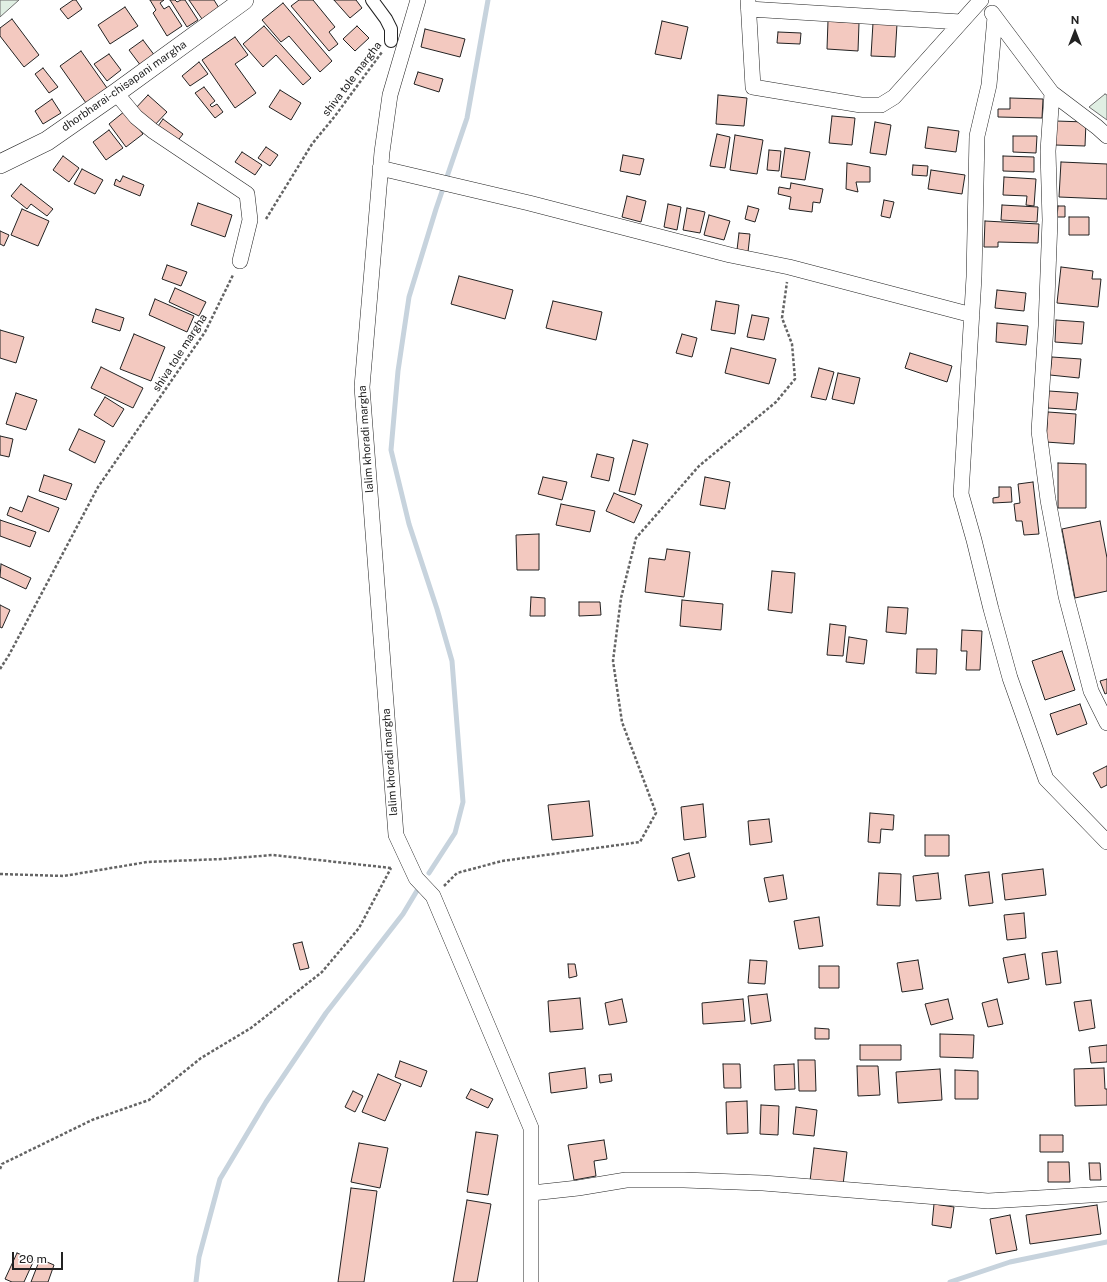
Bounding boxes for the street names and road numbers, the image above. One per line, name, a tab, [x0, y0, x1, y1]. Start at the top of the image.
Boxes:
street label: dhorbharai-chisapani margha	[59, 38, 189, 134]
street label: shiva tole margha	[320, 39, 384, 119]
street label: shiva tole margha	[150, 312, 210, 394]
street label: lalim khoradi margha	[356, 385, 376, 493]
street label: lalim khoradi margha	[380, 708, 400, 816]

